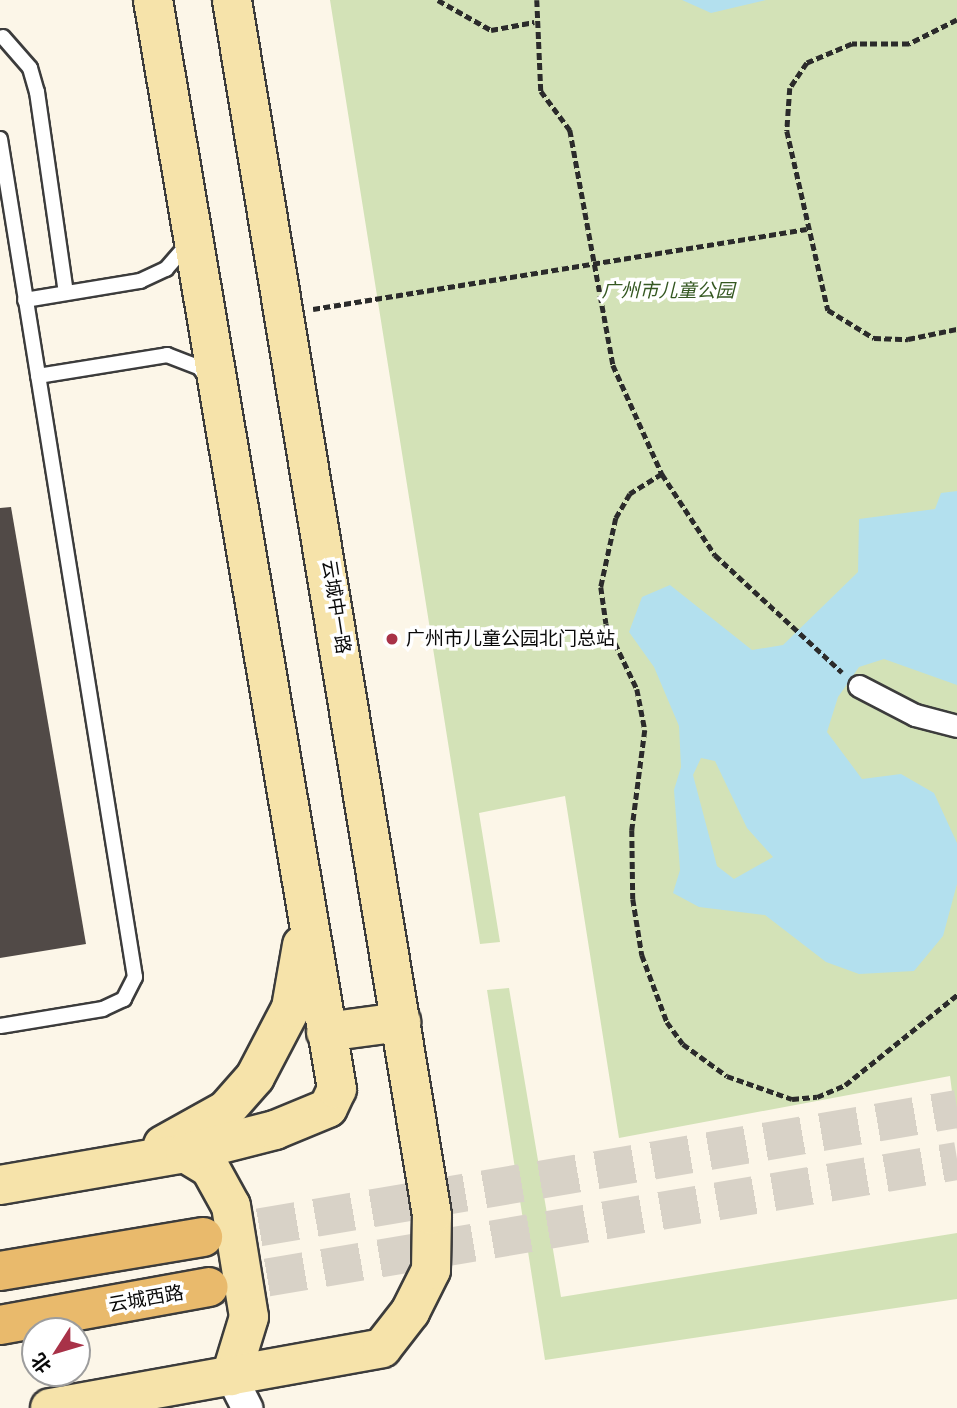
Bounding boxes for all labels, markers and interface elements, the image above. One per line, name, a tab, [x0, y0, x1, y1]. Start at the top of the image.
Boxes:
park label: 广州市儿童公园	[602, 280, 734, 302]
street label: 云城中一路	[317, 558, 355, 656]
place label: 广州市儿童公园北门总站	[406, 628, 615, 650]
marker: 广州市儿童公园北门总站	[384, 631, 400, 647]
street label: 云城西路	[107, 1281, 185, 1317]
north arrow	[21, 1317, 91, 1387]
text: 北	[25, 1348, 57, 1379]

